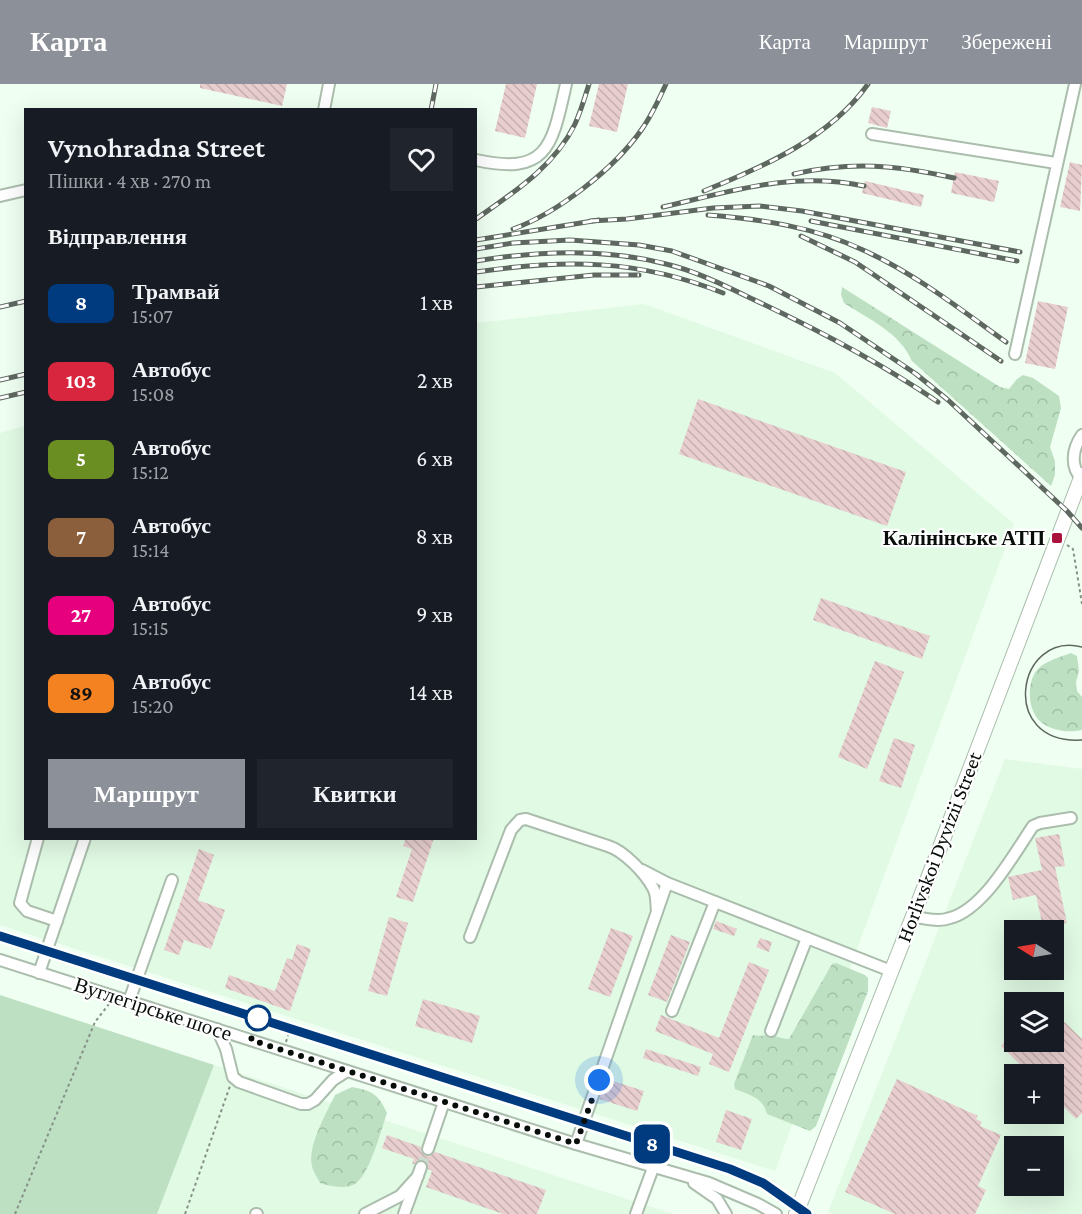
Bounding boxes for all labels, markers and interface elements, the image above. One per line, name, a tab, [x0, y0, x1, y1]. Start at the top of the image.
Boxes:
text: Карта	[30, 26, 107, 57]
text: Карта	[759, 30, 811, 54]
text: Маршрут	[844, 30, 928, 54]
text: Збережені	[961, 30, 1052, 54]
button: heart	[390, 128, 453, 191]
text: Vynohradna Street	[48, 132, 265, 163]
text: Пішки · 4 хв · 270 m	[48, 170, 211, 192]
text: Відправлення	[48, 224, 187, 249]
text: Трамвай	[132, 279, 220, 304]
text: 1 хв	[420, 290, 453, 315]
text: 8	[75, 291, 87, 315]
text: 15:07	[132, 305, 173, 327]
text: Автобус	[132, 357, 211, 382]
text: 2 хв	[417, 368, 453, 393]
text: 103	[66, 369, 96, 393]
text: 15:08	[132, 383, 175, 405]
text: Автобус	[132, 435, 211, 460]
text: 6 хв	[416, 446, 453, 471]
text: 5	[76, 447, 86, 471]
text: 15:12	[132, 461, 169, 483]
text: Автобус	[132, 513, 211, 538]
text: 8 хв	[416, 524, 453, 549]
text: 7	[76, 525, 86, 549]
place label: Калінінське АТП	[883, 526, 1045, 550]
marker: Калінінське АТП	[1050, 531, 1064, 545]
text: 15:14	[132, 539, 170, 561]
text: Автобус	[132, 591, 211, 616]
text: 9 хв	[416, 602, 453, 627]
text: 27	[71, 603, 91, 627]
text: 15:15	[132, 617, 169, 639]
text: Автобус	[132, 669, 211, 694]
text: 14 хв	[409, 680, 453, 705]
text: 89	[69, 681, 93, 705]
text: 15:20	[132, 695, 173, 717]
street label: Horlivskoi Dyvizii Street	[892, 747, 987, 946]
button: Маршрут	[48, 759, 245, 828]
button: Квитки	[257, 759, 453, 828]
north arrow	[1004, 920, 1064, 980]
map controls	[1004, 920, 1064, 1196]
street label: Вуглегірське шосе	[71, 972, 235, 1046]
button: layers	[1004, 992, 1064, 1052]
unlabelled marker	[245, 1005, 271, 1031]
button: +	[1004, 1064, 1064, 1124]
your location	[584, 1065, 614, 1095]
line badge: 8	[632, 1124, 672, 1164]
text: 8	[646, 1132, 658, 1156]
button: −	[1004, 1136, 1064, 1196]

